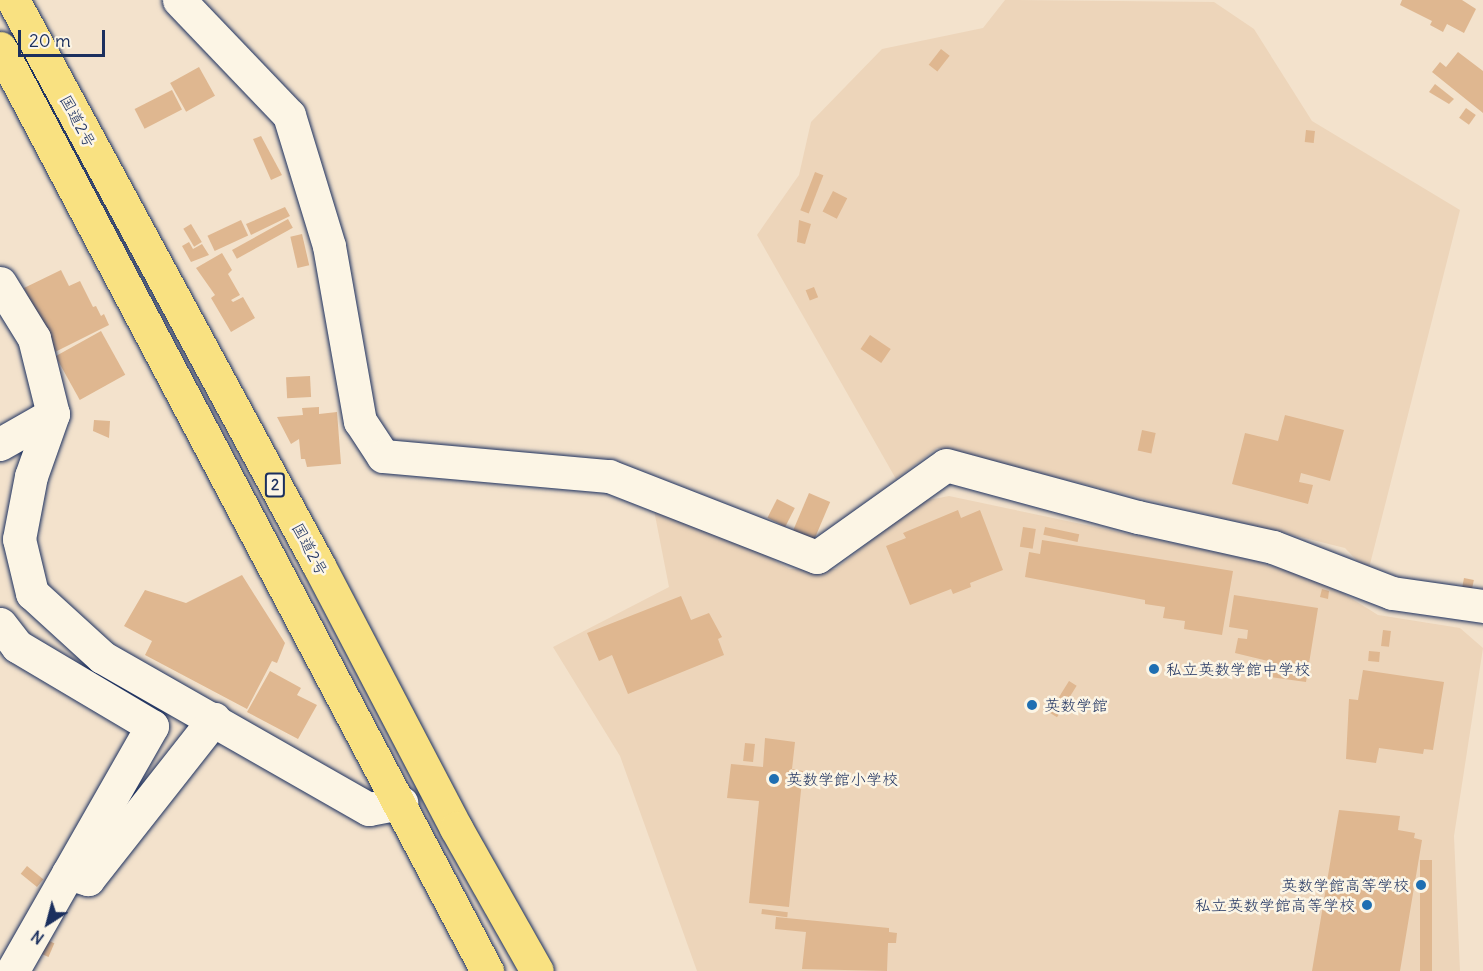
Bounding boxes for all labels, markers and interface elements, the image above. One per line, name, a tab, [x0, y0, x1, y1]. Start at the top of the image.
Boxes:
scale bar	[21, 18, 108, 56]
text: 20 m	[29, 29, 71, 52]
street label: 国道2号	[56, 91, 100, 151]
road number: 2	[264, 473, 286, 497]
street label: 国道2号	[288, 519, 332, 579]
place label: 私立英数学館中学校	[1166, 659, 1310, 679]
marker: 私立英数学館中学校	[1147, 662, 1161, 676]
place label: 英数学館	[1044, 695, 1108, 715]
marker: 英数学館	[1025, 698, 1039, 712]
place label: 英数学館小学校	[786, 769, 898, 789]
marker: 英数学館小学校	[767, 772, 781, 786]
place label: 英数学館高等学校	[1281, 875, 1409, 895]
marker: 英数学館高等学校	[1414, 878, 1428, 892]
north arrow	[18, 893, 78, 953]
place label: 私立英数学館高等学校	[1195, 895, 1355, 915]
marker: 私立英数学館高等学校	[1360, 898, 1374, 912]
text: N	[27, 926, 48, 949]

